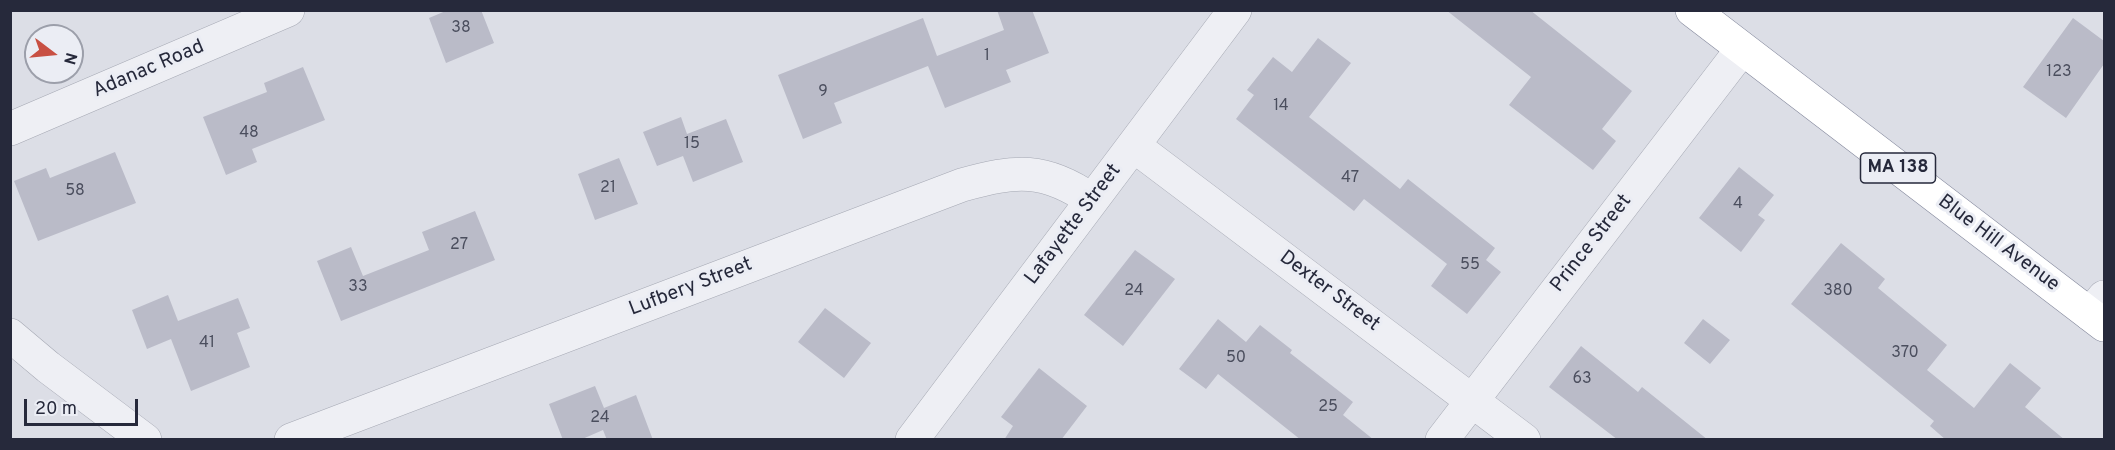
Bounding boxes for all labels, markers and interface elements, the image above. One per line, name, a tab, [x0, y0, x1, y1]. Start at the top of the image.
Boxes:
house number: 38	[451, 19, 471, 39]
north arrow	[24, 24, 84, 84]
street label: Adanac Road	[90, 36, 208, 104]
house number: 1	[984, 47, 990, 67]
text: N	[58, 50, 81, 67]
house number: 123	[2046, 63, 2072, 83]
house number: 9	[818, 83, 828, 103]
house number: 14	[1273, 97, 1289, 117]
house number: 48	[239, 124, 259, 144]
house number: 15	[684, 135, 700, 155]
road number: MA 138	[1860, 153, 1936, 183]
street label: Lafayette Street	[1021, 160, 1127, 290]
house number: 47	[1341, 169, 1359, 189]
house number: 21	[600, 179, 616, 199]
house number: 58	[65, 182, 85, 202]
street label: Prince Street	[1546, 190, 1638, 298]
street label: Blue Hill Avenue	[1932, 190, 2064, 298]
house number: 4	[1733, 195, 1743, 215]
house number: 27	[450, 236, 468, 256]
street label: Dexter Street	[1274, 246, 1384, 338]
street label: Lufbery Street	[626, 254, 756, 322]
house number: 55	[1460, 256, 1480, 276]
house number: 33	[348, 278, 368, 298]
house number: 24	[1124, 282, 1144, 302]
house number: 380	[1823, 282, 1853, 302]
house number: 41	[199, 334, 215, 354]
house number: 370	[1891, 344, 1919, 364]
house number: 50	[1226, 349, 1246, 369]
house number: 63	[1572, 370, 1592, 390]
scale bar	[27, 387, 141, 425]
text: 20 m	[35, 398, 77, 421]
house number: 25	[1318, 398, 1338, 418]
house number: 24	[590, 409, 610, 429]

